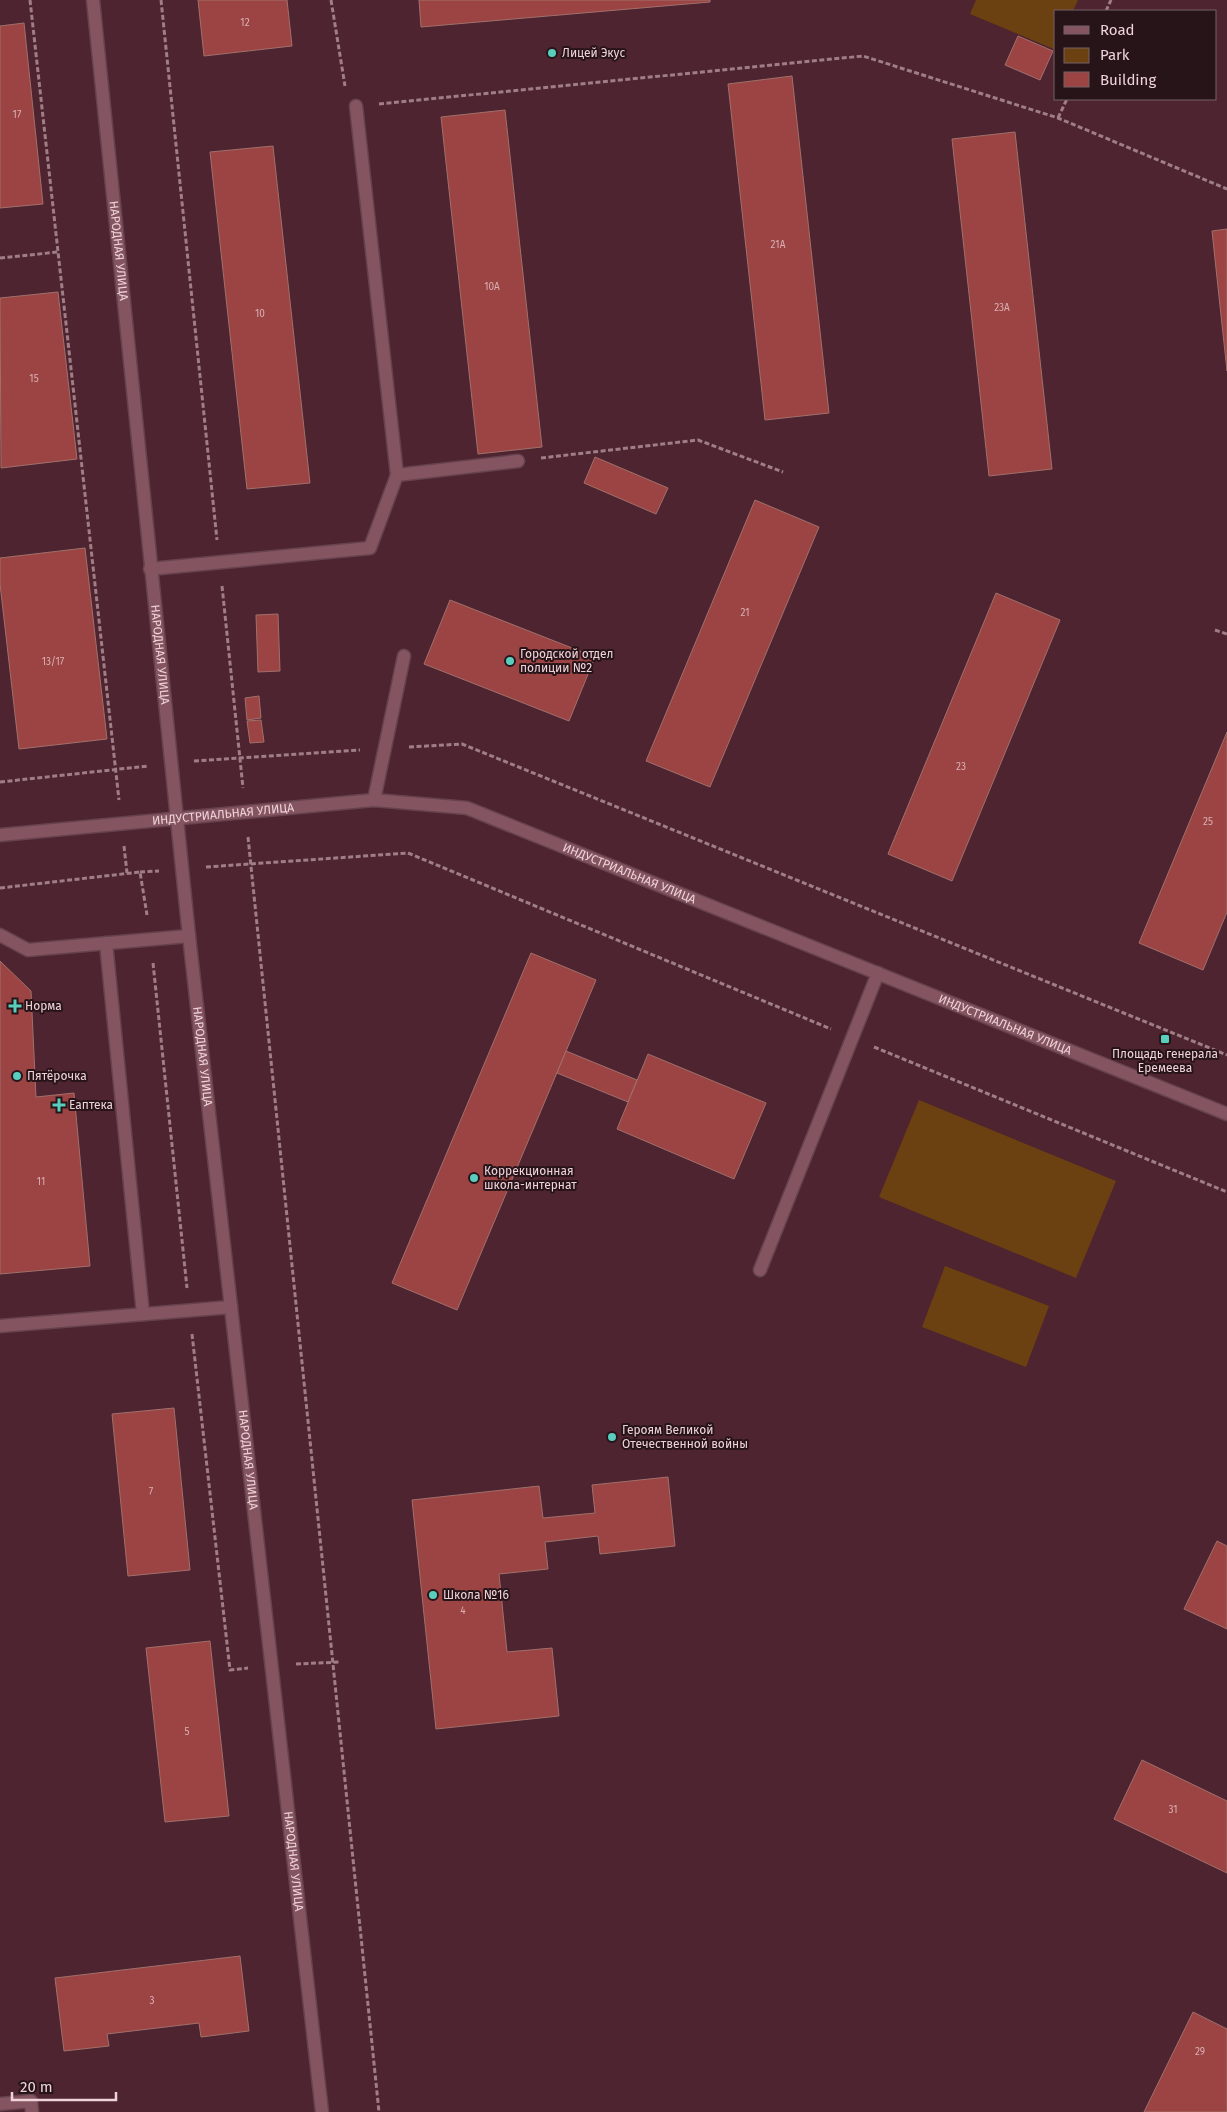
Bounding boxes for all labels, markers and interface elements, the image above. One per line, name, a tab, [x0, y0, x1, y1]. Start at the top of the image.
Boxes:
legend	[1054, 10, 1217, 100]
house number: 12	[240, 17, 250, 29]
text: Road	[1100, 21, 1135, 39]
place label: Лицей Экус	[562, 46, 625, 60]
text: Park	[1100, 46, 1130, 64]
marker: Лицей Экус	[546, 47, 558, 59]
text: Building	[1100, 71, 1156, 89]
house number: 17	[13, 109, 22, 121]
street label: НАРОДНАЯ УЛИЦА	[107, 200, 131, 301]
house number: 21А	[771, 239, 786, 251]
house number: 10А	[484, 281, 500, 293]
house number: 23А	[994, 302, 1010, 314]
house number: 10	[255, 308, 265, 320]
house number: 15	[29, 373, 39, 385]
street label: НАРОДНАЯ УЛИЦА	[148, 604, 172, 705]
house number: 21	[740, 607, 750, 619]
place label: Городской отдел полиции №2	[520, 647, 613, 675]
marker: Городской отдел полиции №2	[504, 655, 516, 667]
house number: 13/17	[42, 656, 65, 668]
house number: 23	[956, 761, 966, 773]
street label: ИНДУСТРИАЛЬНАЯ УЛИЦА	[151, 801, 295, 828]
house number: 25	[1203, 816, 1213, 828]
street label: ИНДУСТРИАЛЬНАЯ УЛИЦА	[561, 840, 698, 907]
street label: ИНДУСТРИАЛЬНАЯ УЛИЦА	[936, 992, 1074, 1058]
place label: Норма	[25, 999, 62, 1013]
marker: Норма	[9, 1000, 21, 1012]
street label: НАРОДНАЯ УЛИЦА	[190, 1006, 215, 1107]
marker: Площадь генерала Еремеева	[1159, 1033, 1171, 1045]
place label: Площадь генерала Еремеева	[1112, 1047, 1218, 1075]
place label: Пятёрочка	[27, 1069, 87, 1083]
marker: Пятёрочка	[11, 1070, 23, 1082]
place label: Еаптека	[69, 1098, 113, 1112]
marker: Еаптека	[53, 1099, 65, 1111]
place label: Коррекционная школа-интернат	[484, 1164, 577, 1192]
marker: Коррекционная школа-интернат	[468, 1172, 480, 1184]
house number: 11	[37, 1176, 45, 1188]
street label: НАРОДНАЯ УЛИЦА	[236, 1409, 261, 1510]
place label: Героям Великой Отечественной войны	[622, 1423, 748, 1451]
marker: Героям Великой Отечественной войны	[606, 1431, 618, 1443]
house number: 7	[149, 1486, 154, 1498]
place label: Школа №16	[443, 1588, 509, 1602]
marker: Школа №16	[427, 1589, 439, 1601]
house number: 4	[460, 1605, 466, 1617]
house number: 5	[184, 1726, 190, 1738]
house number: 31	[1168, 1804, 1178, 1816]
street label: НАРОДНАЯ УЛИЦА	[281, 1811, 306, 1912]
house number: 3	[150, 1995, 155, 2007]
house number: 29	[1195, 2046, 1205, 2058]
scale bar	[12, 2070, 116, 2102]
text: 20 m	[20, 2078, 53, 2096]

